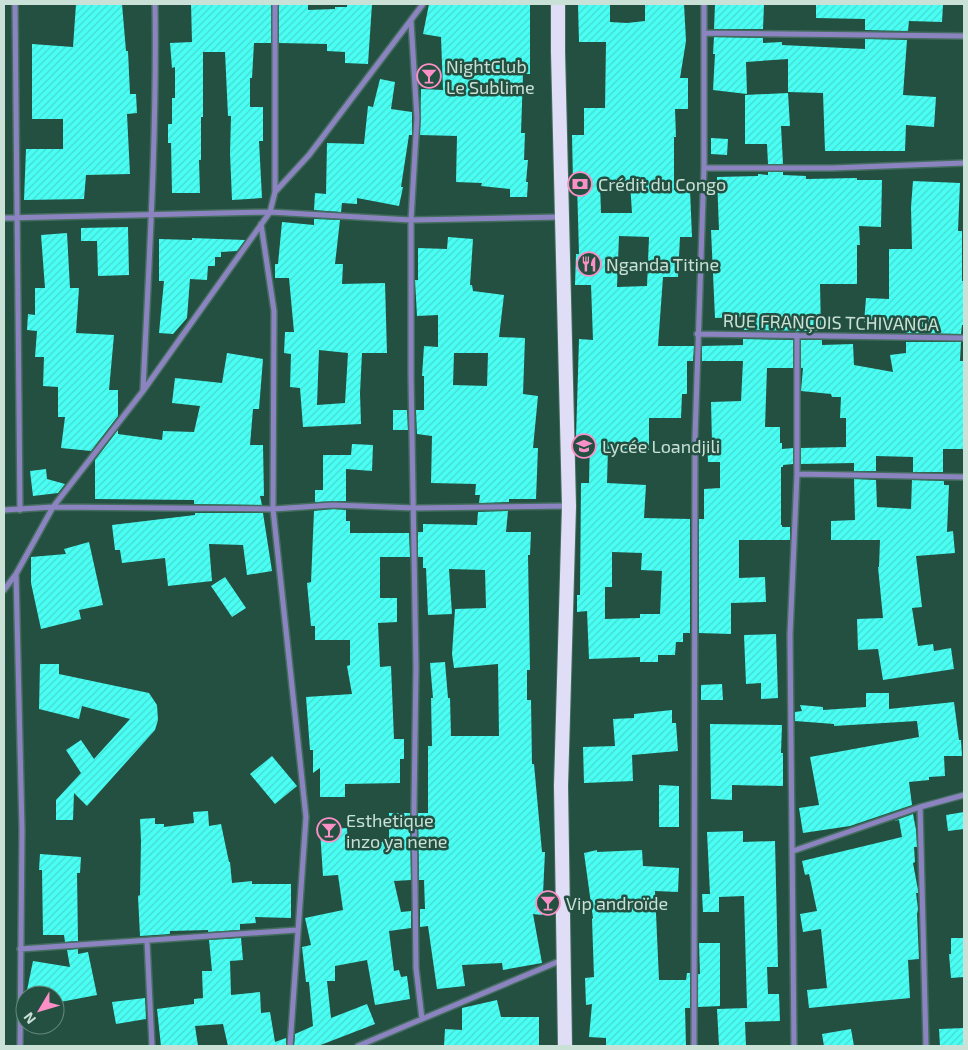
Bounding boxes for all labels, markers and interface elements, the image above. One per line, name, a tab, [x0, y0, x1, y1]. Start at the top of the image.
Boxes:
place label: NightClub Le Sublime	[446, 55, 535, 98]
bar icon: NightClub Le Sublime	[416, 63, 442, 89]
bank icon: Crédit du Congo	[567, 171, 593, 197]
place label: Crédit du Congo	[598, 173, 726, 195]
restaurant icon: Nganda Titine	[576, 251, 602, 277]
place label: Nganda Titine	[606, 253, 719, 275]
street label: RUE FRANÇOIS TCHIVANGA	[723, 309, 940, 336]
school or university icon: Lycée Loandjili	[571, 433, 597, 459]
place label: Lycée Loandjili	[602, 435, 720, 457]
place label: Esthetique inzo ya nene	[346, 809, 448, 852]
bar icon: Esthetique inzo ya nene	[316, 817, 342, 843]
bar icon: Vip androïde	[535, 890, 561, 916]
place label: Vip androïde	[566, 892, 668, 914]
north arrow	[15, 985, 65, 1035]
text: N	[20, 1009, 39, 1028]

